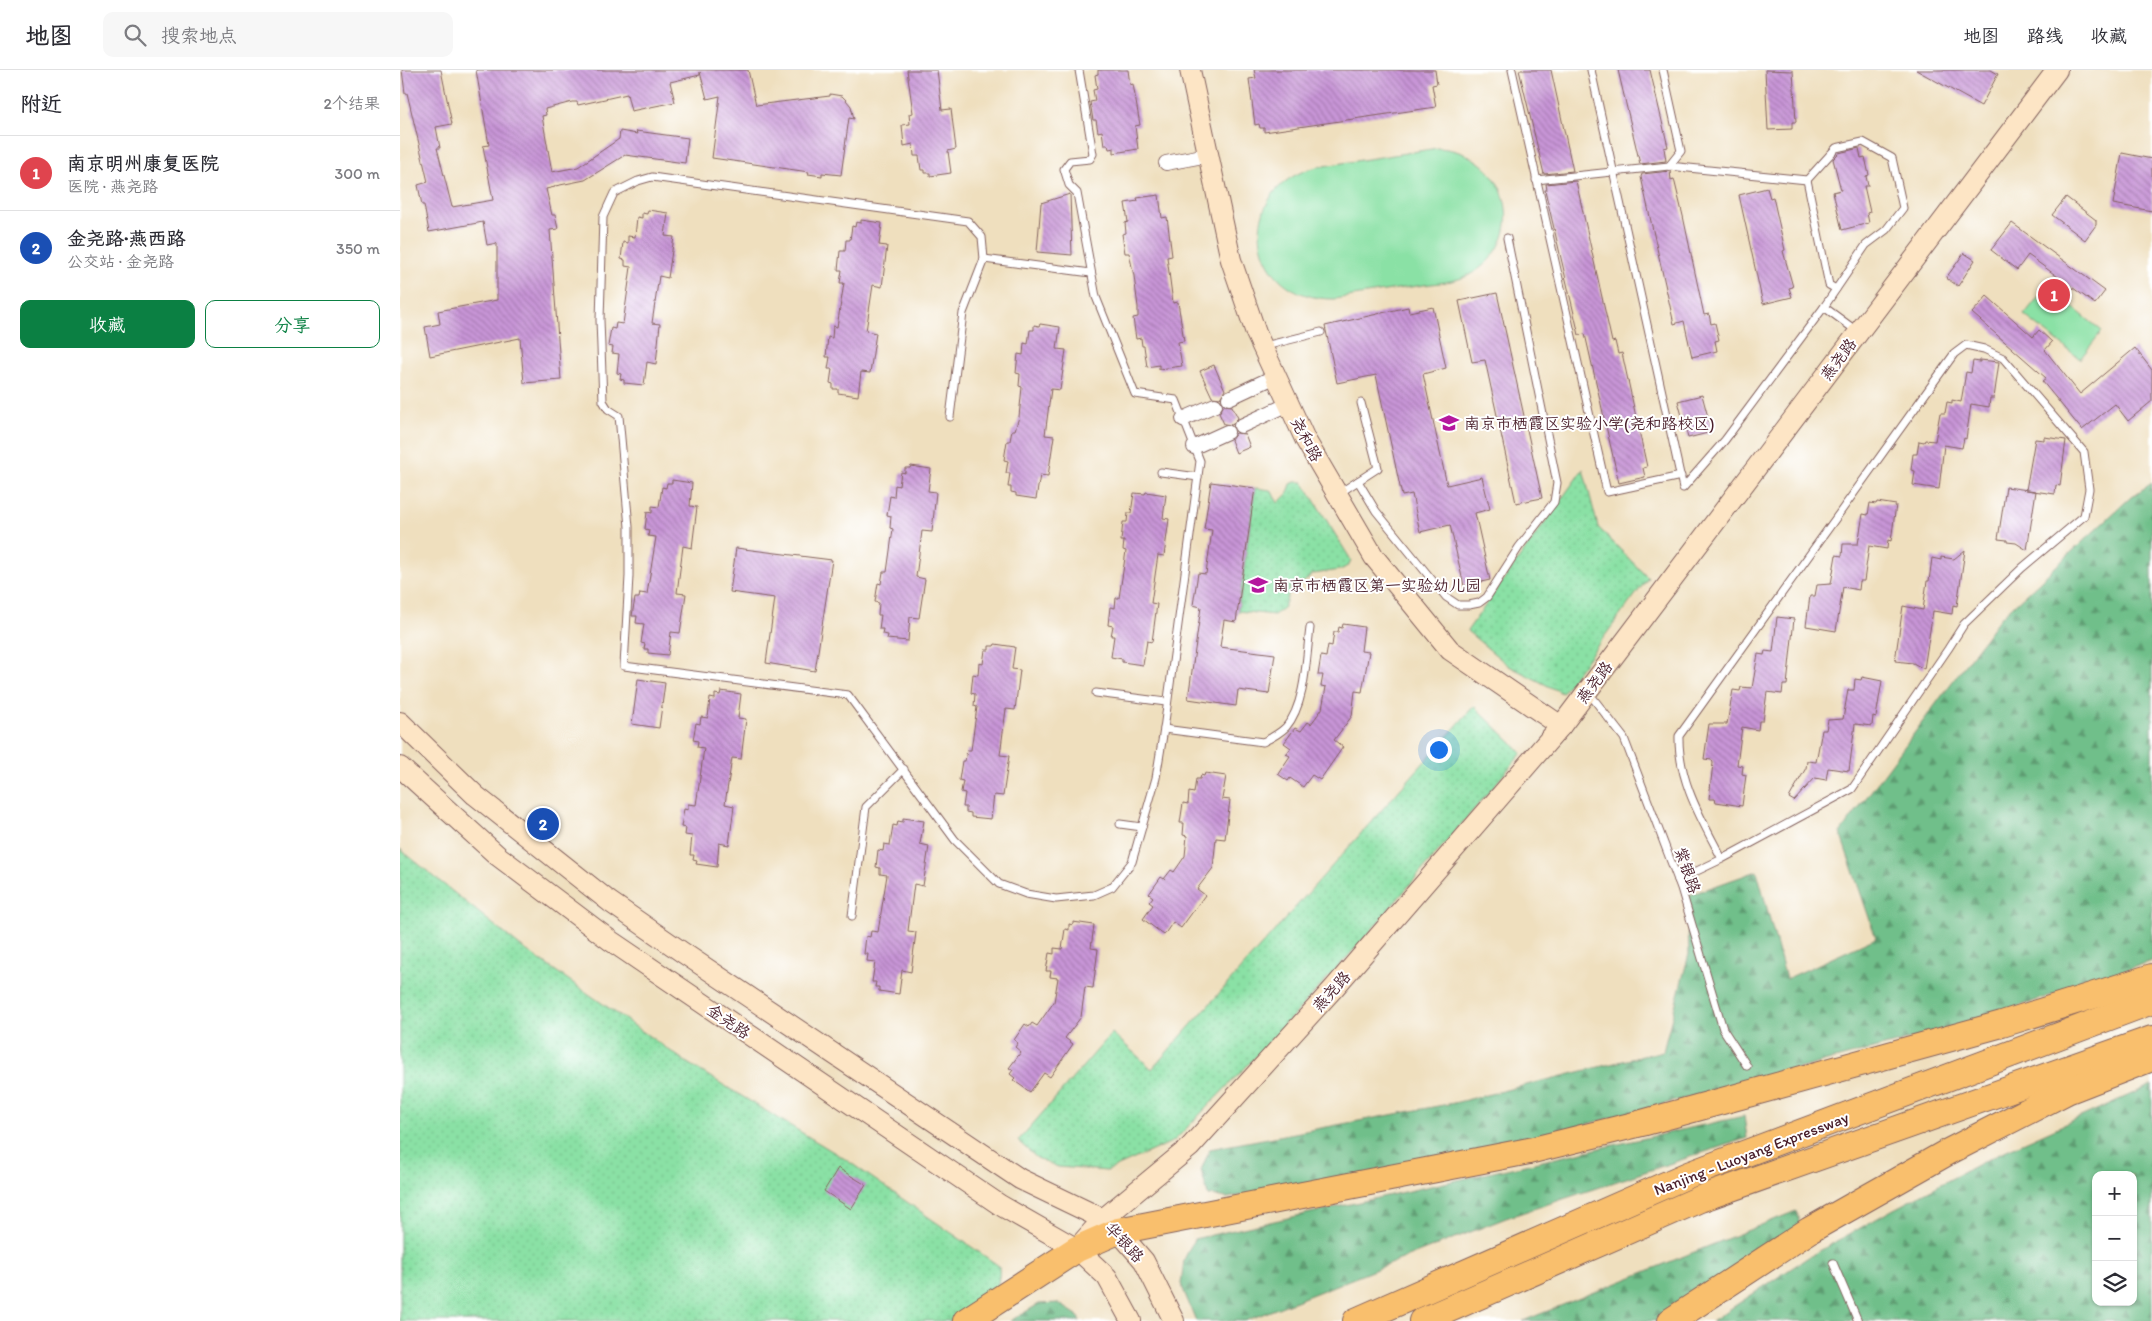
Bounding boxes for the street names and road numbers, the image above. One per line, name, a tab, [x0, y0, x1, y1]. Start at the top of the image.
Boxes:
street label: 燕尧路	[1816, 334, 1860, 384]
street label: 尧和路	[1287, 414, 1326, 465]
street label: 燕尧路	[1572, 657, 1616, 707]
street label: 紫银路	[1671, 844, 1704, 896]
street label: 燕尧路	[1308, 967, 1354, 1016]
street label: 金尧路	[704, 1000, 754, 1043]
street label: Nanjing - Luoyang Expressway	[1651, 1107, 1852, 1199]
street label: 华银路	[1101, 1218, 1148, 1266]

